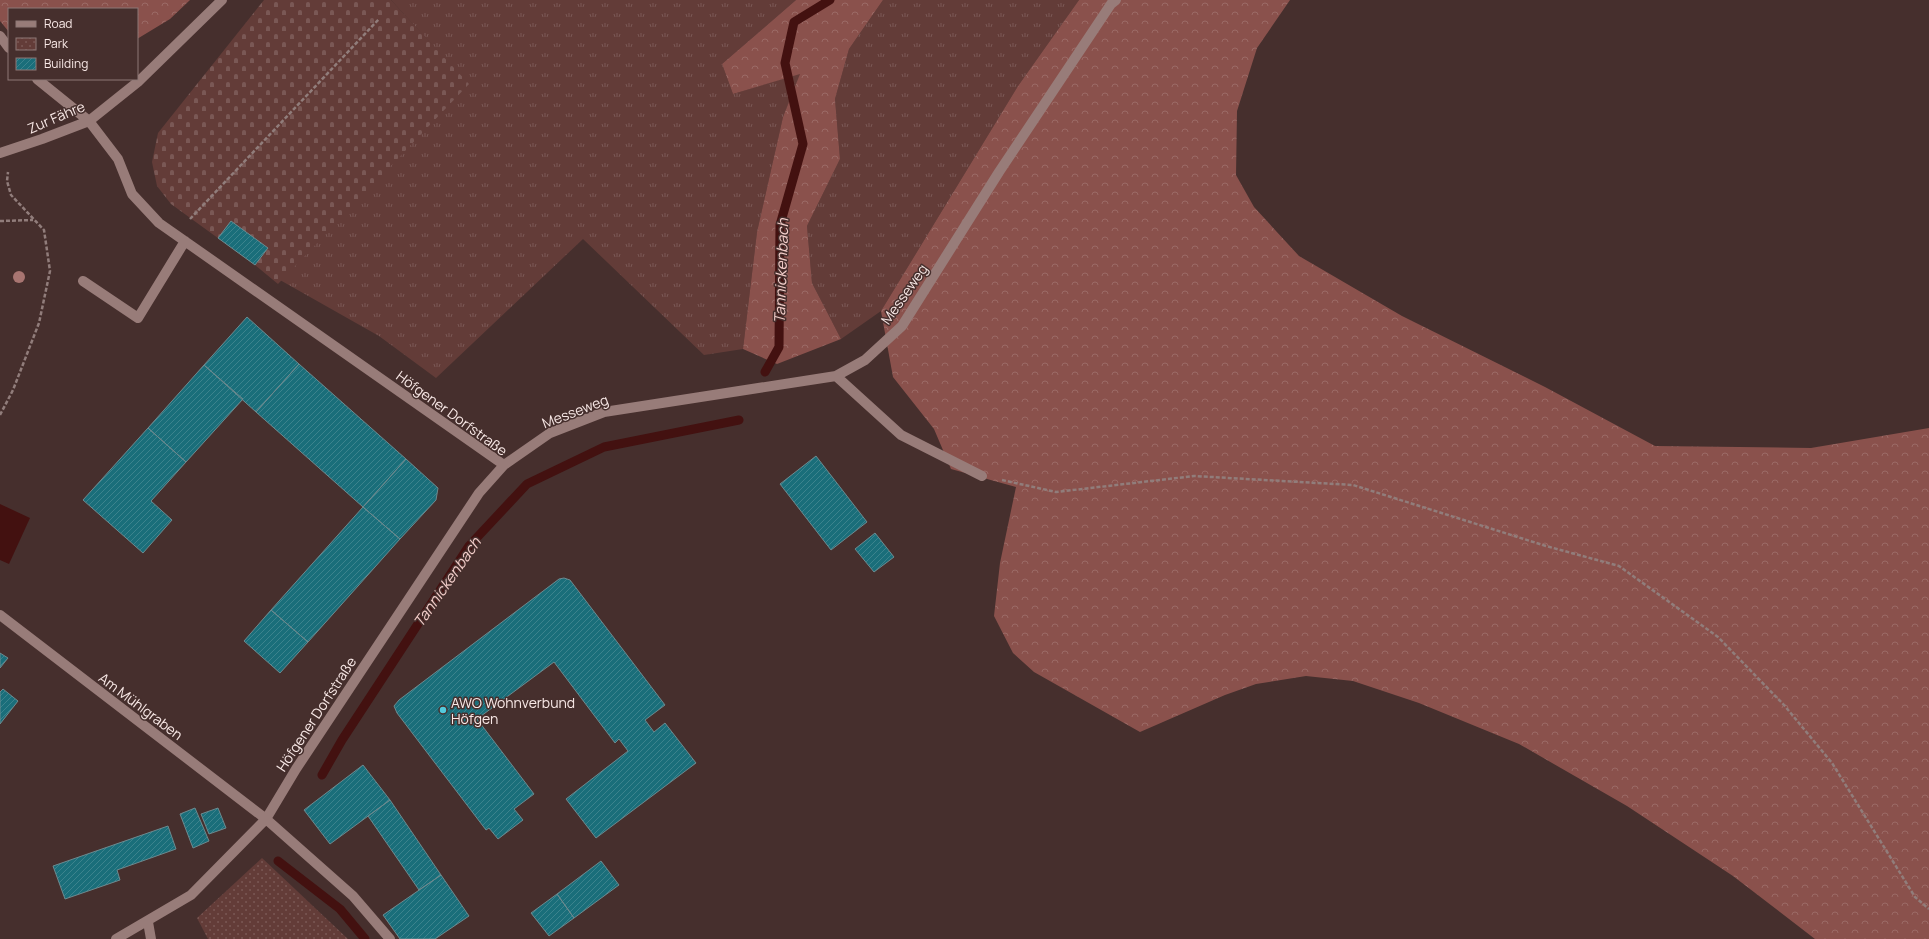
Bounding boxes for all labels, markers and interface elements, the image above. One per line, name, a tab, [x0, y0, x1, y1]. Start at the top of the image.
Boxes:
legend	[8, 8, 138, 80]
text: Road	[44, 15, 72, 32]
text: Park	[44, 35, 69, 52]
text: Building	[44, 55, 88, 72]
street label: Zur Fähre	[24, 96, 88, 138]
water label: Tannickenbach	[769, 217, 793, 324]
street label: Messeweg	[876, 260, 932, 328]
street label: Höfgener Dorfstraße	[393, 366, 511, 460]
street label: Messeweg	[539, 390, 611, 432]
water label: Tannickenbach	[408, 532, 486, 631]
street label: Höfgener Dorfstraße	[272, 653, 360, 775]
street label: Am Mühlgraben	[95, 668, 187, 744]
place label: AWO Wohnverbund Höfgen	[451, 693, 575, 728]
marker: AWO Wohnverbund Höfgen	[438, 705, 448, 715]

